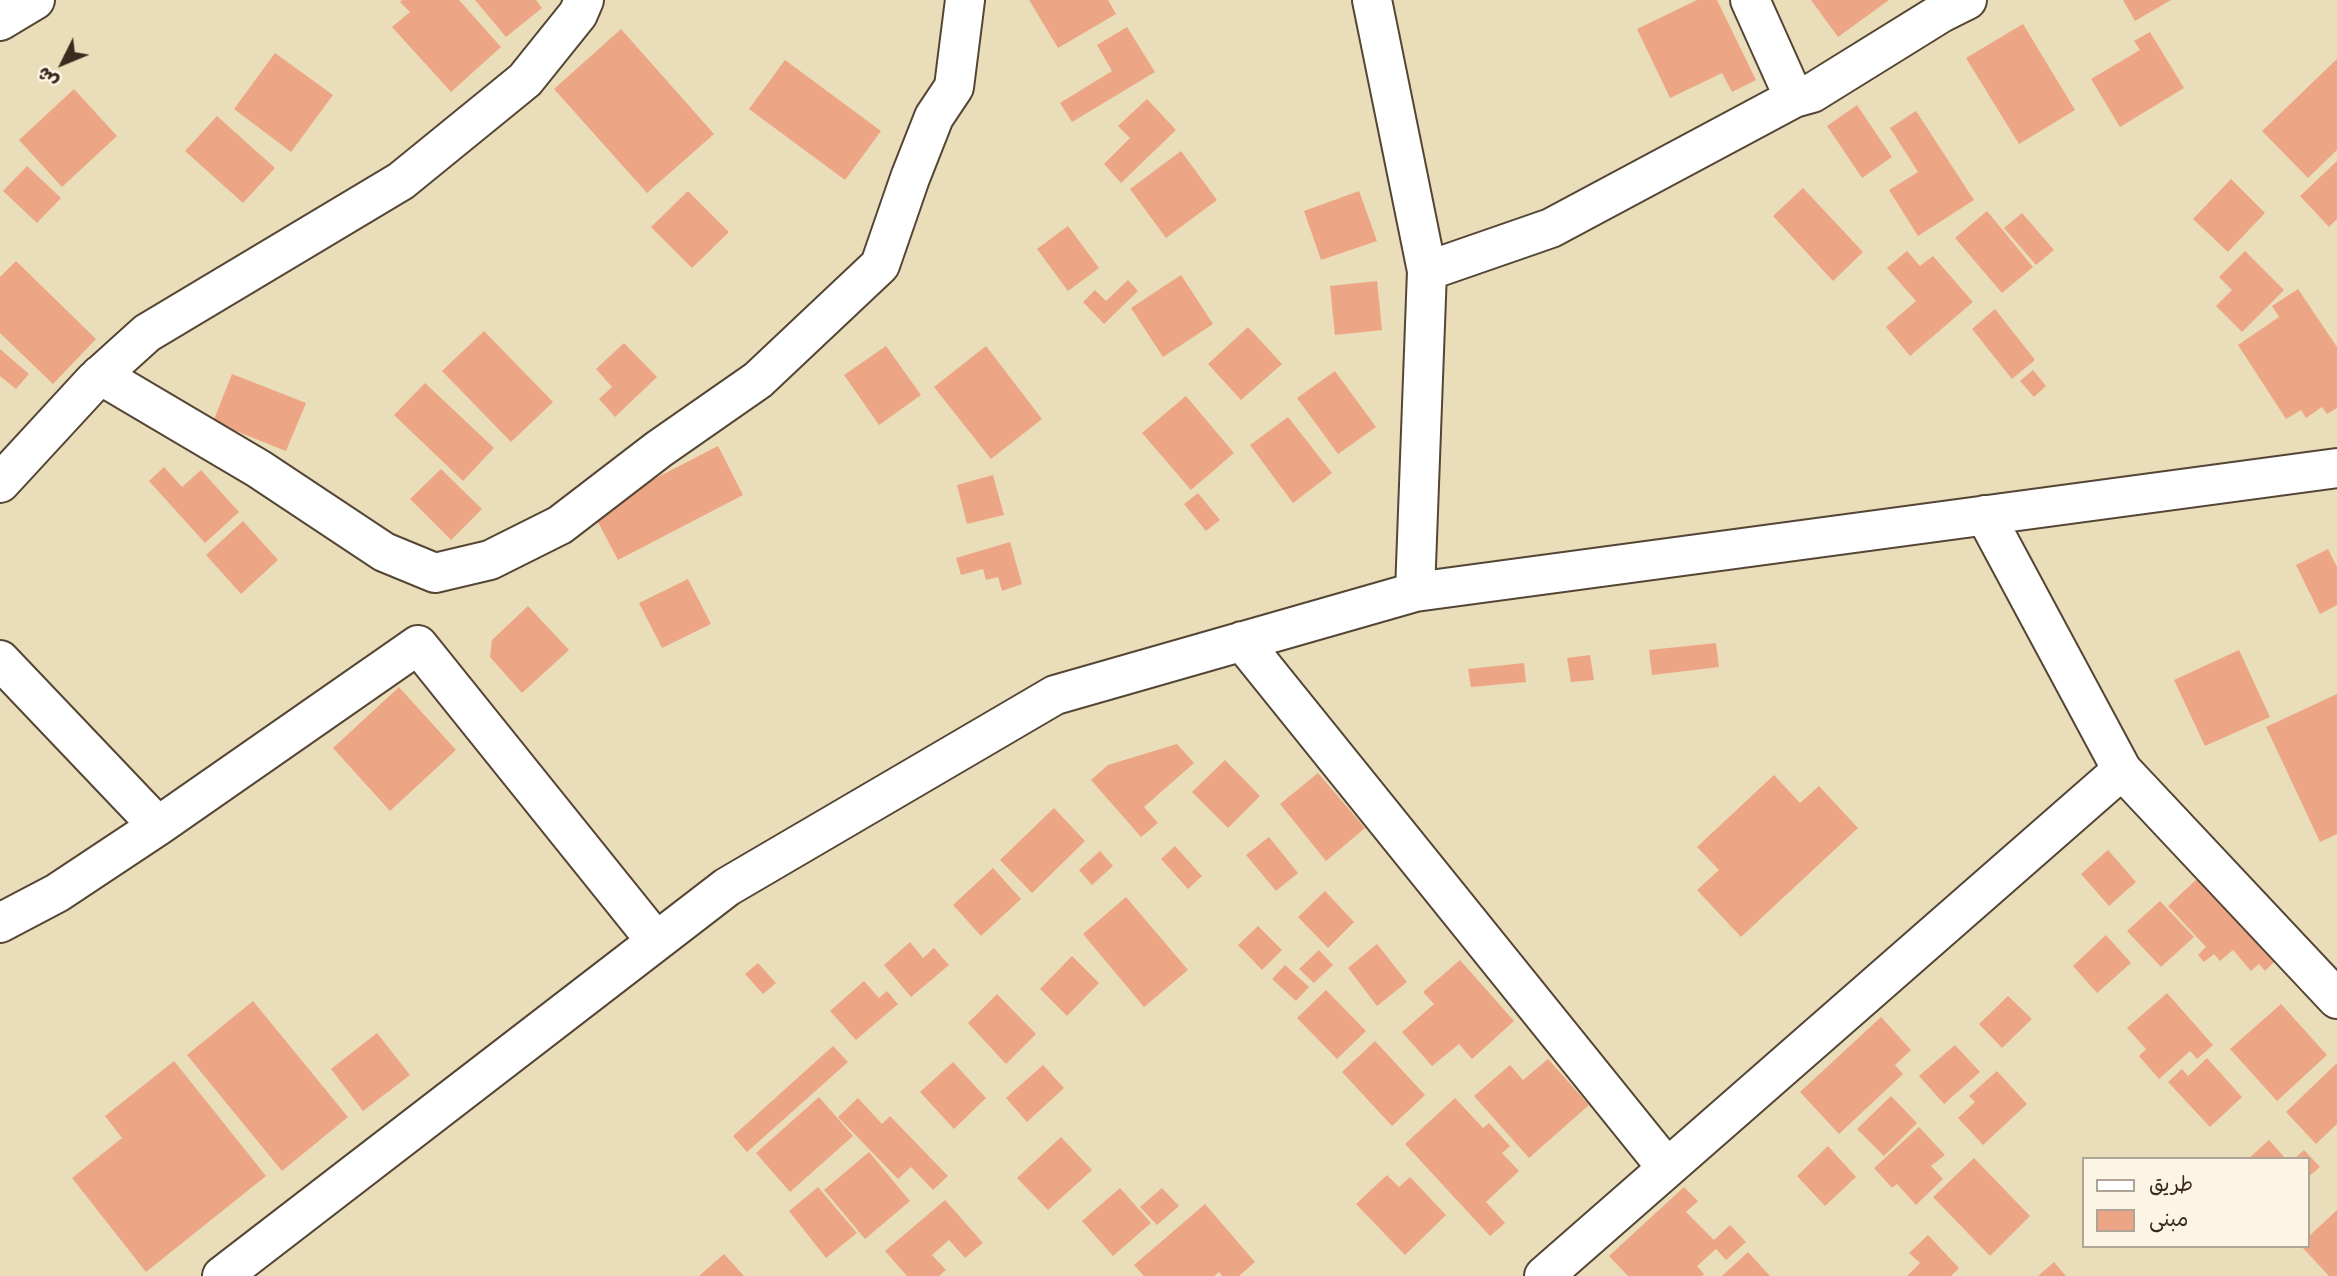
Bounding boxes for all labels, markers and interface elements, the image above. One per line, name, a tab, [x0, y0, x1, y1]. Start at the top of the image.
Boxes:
north arrow	[28, 28, 98, 98]
text: ش	[32, 62, 63, 93]
legend	[2082, 1157, 2309, 1248]
text: طريق	[2149, 1171, 2193, 1196]
text: مبنى	[2149, 1206, 2188, 1231]

